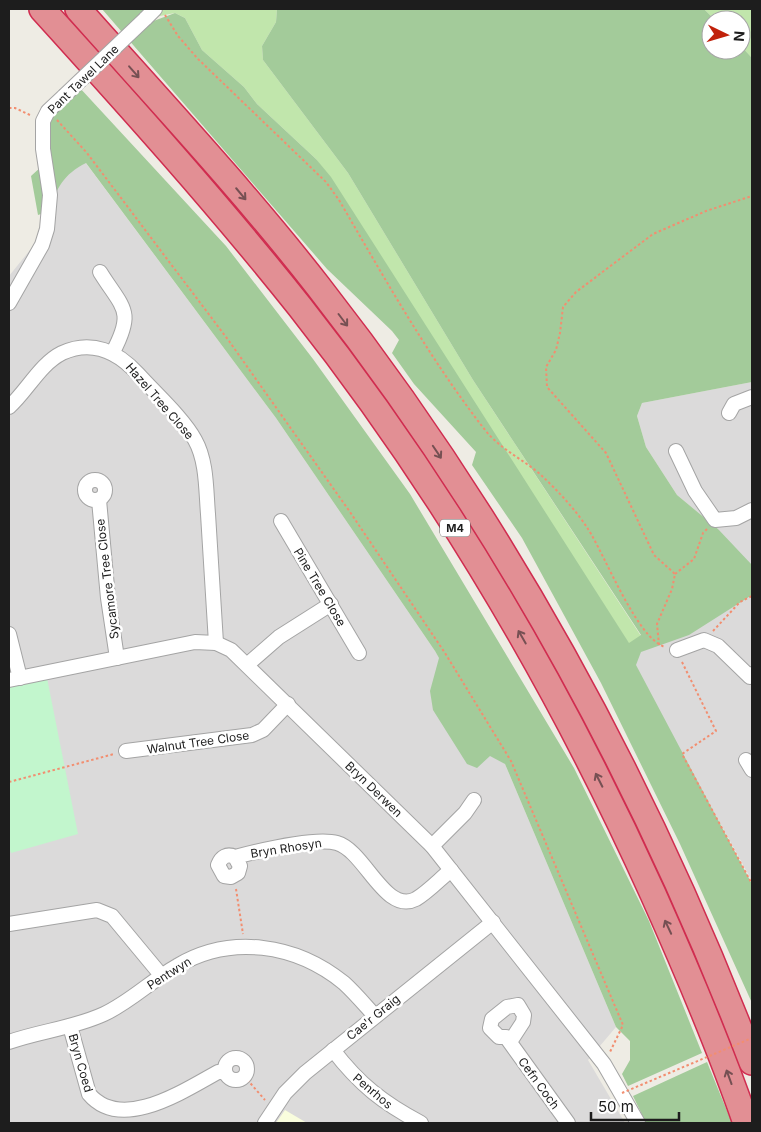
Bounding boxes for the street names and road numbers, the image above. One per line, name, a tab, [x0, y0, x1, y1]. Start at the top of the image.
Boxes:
street label: Pant Tawel Lane	[44, 41, 122, 117]
street label: Hazel Tree Close	[123, 360, 197, 442]
street label: Sycamore Tree Close	[92, 518, 122, 640]
road number: M4	[440, 520, 470, 536]
street label: Pine Tree Close	[291, 545, 349, 629]
street label: Walnut Tree Close	[146, 727, 250, 757]
street label: Bryn Derwen	[342, 758, 406, 820]
street label: Bryn Rhosyn	[249, 835, 323, 861]
street label: Pentwyn	[144, 954, 194, 992]
street label: Cae'r Graig	[343, 991, 403, 1043]
street label: Bryn Coed	[66, 1032, 96, 1094]
street label: Cefn Coch	[515, 1054, 563, 1112]
street label: Penrhos	[350, 1070, 396, 1112]

